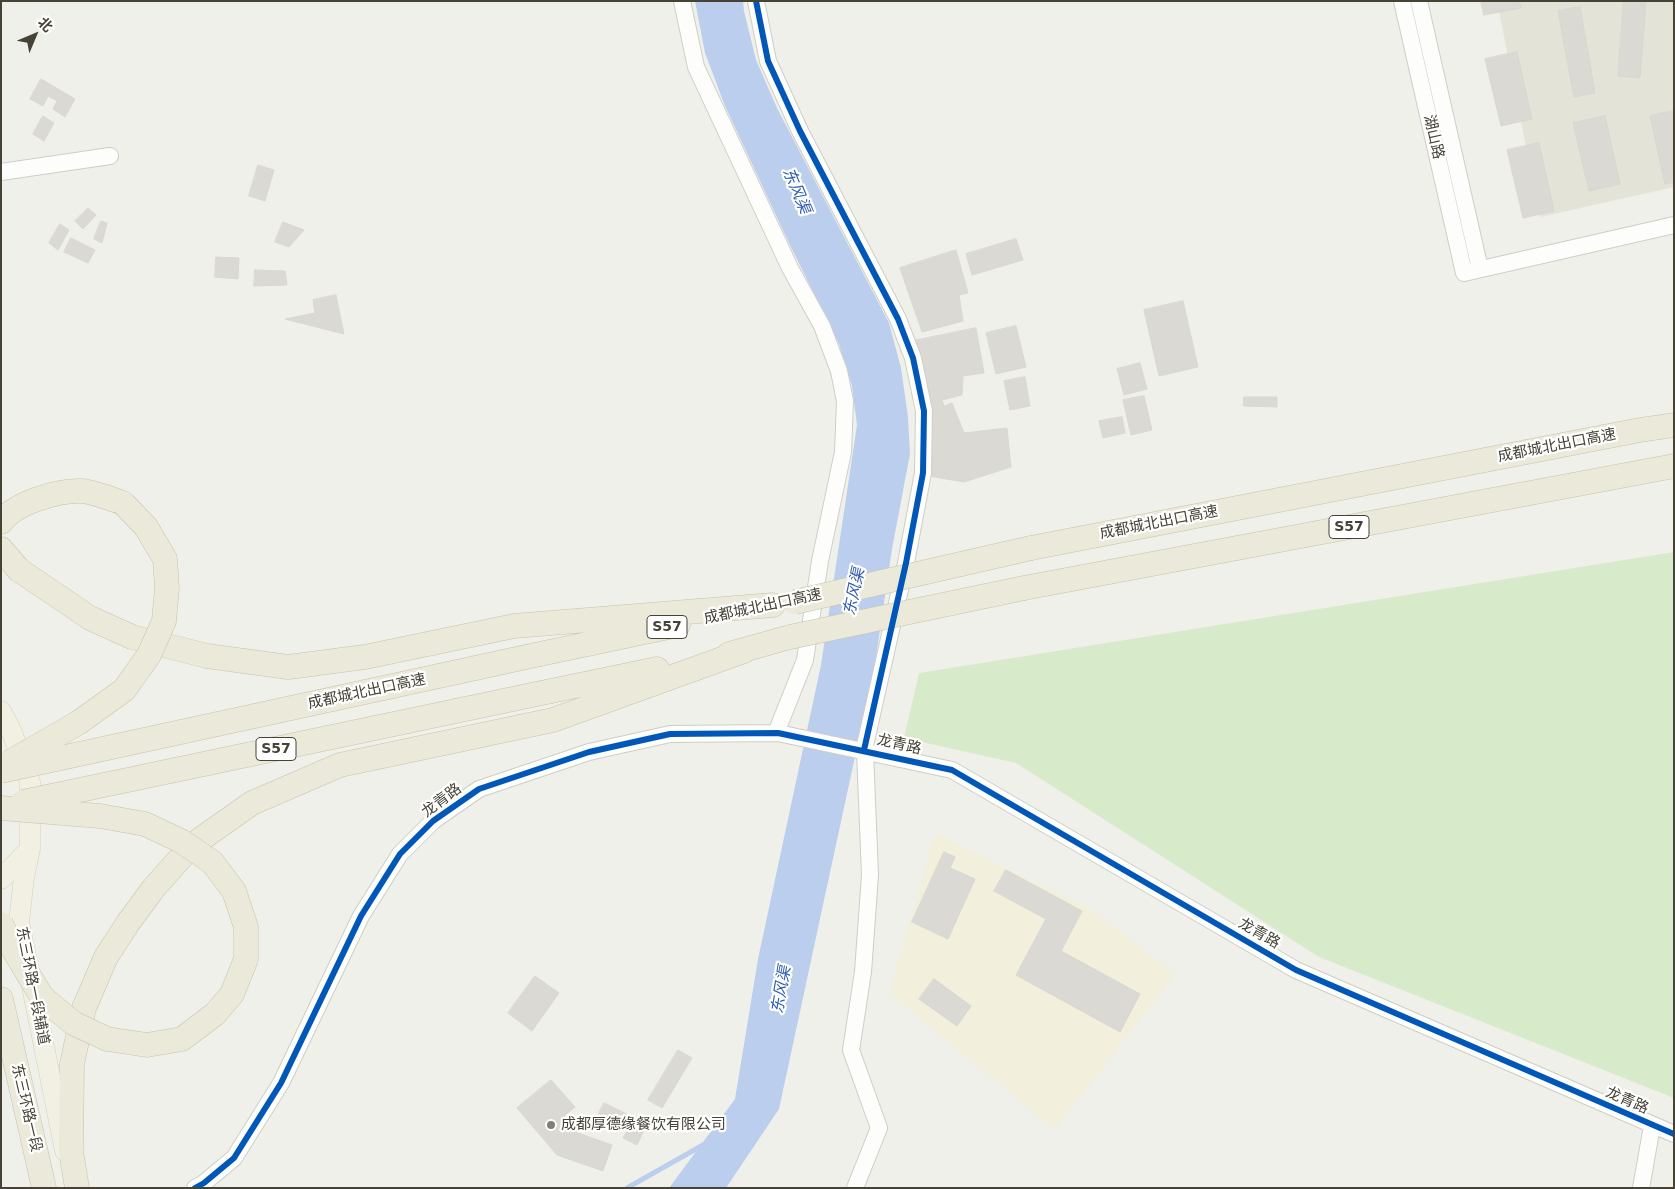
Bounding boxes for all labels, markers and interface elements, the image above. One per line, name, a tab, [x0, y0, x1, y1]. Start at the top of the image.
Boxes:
north arrow	[10, 10, 60, 60]
text: 北	[35, 14, 56, 35]
street label: 湖山路	[1419, 113, 1447, 161]
water label: 东风渠	[778, 165, 814, 217]
street label: 成都城北出口高速	[1496, 426, 1618, 466]
street label: 成都城北出口高速	[1098, 503, 1220, 543]
road number: S57	[1329, 516, 1369, 538]
water label: 东风渠	[841, 567, 869, 617]
street label: 成都城北出口高速	[702, 586, 824, 628]
road number: S57	[647, 616, 687, 638]
street label: 成都城北出口高速	[306, 671, 428, 713]
street label: 龙青路	[875, 731, 923, 759]
road number: S57	[256, 738, 296, 761]
street label: 龙青路	[419, 780, 465, 822]
street label: 龙青路	[1235, 915, 1283, 953]
street label: 东三环路一段辅道	[12, 925, 52, 1047]
water label: 东风渠	[768, 965, 796, 1015]
street label: 东三环路一段	[7, 1062, 45, 1154]
street label: 龙青路	[1603, 1084, 1651, 1118]
place label: 成都厚德缘餐饮有限公司	[561, 1116, 726, 1134]
marker: 成都厚德缘餐饮有限公司	[545, 1119, 557, 1131]

